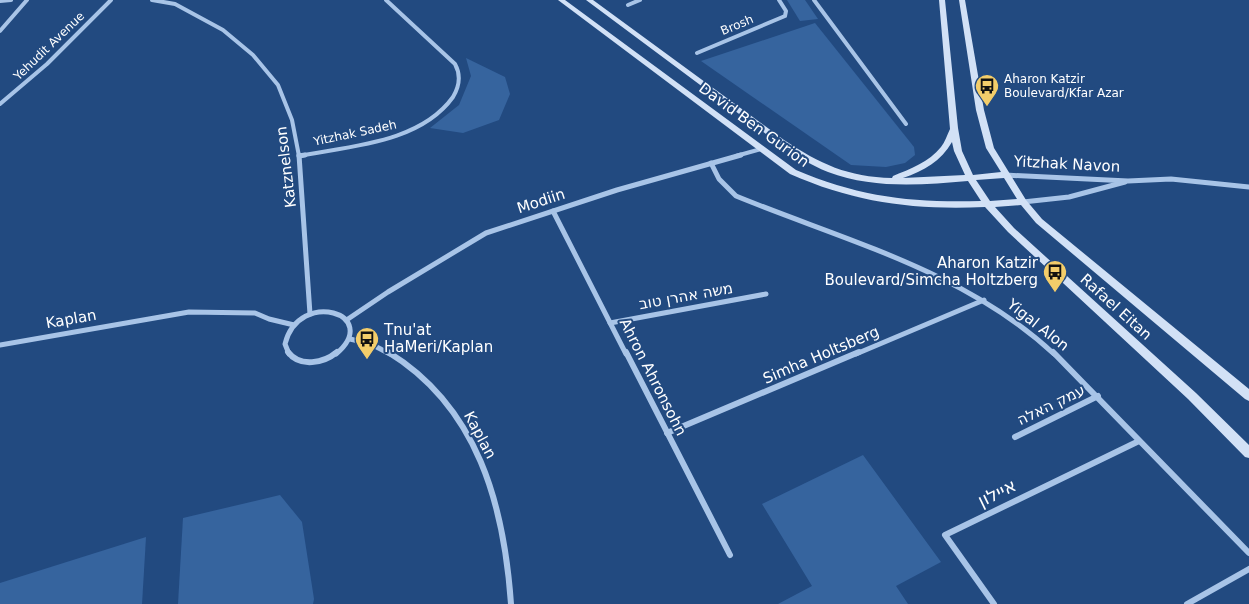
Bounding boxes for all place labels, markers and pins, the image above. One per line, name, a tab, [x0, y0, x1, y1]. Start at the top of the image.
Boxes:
place label: Aharon Katzir Boulevard/Kfar Azar	[1004, 72, 1124, 100]
bus stop icon: Aharon Katzir Boulevard/Kfar Azar	[974, 73, 1000, 107]
place label: Aharon Katzir Boulevard/Simcha Holtzberg	[825, 254, 1039, 289]
bus stop icon: Aharon Katzir Boulevard/Simcha Holtzberg	[1042, 259, 1068, 293]
place label: Tnu'at HaMeri/Kaplan	[383, 321, 493, 356]
bus stop icon: Tnu'at HaMeri/Kaplan	[354, 326, 380, 360]

